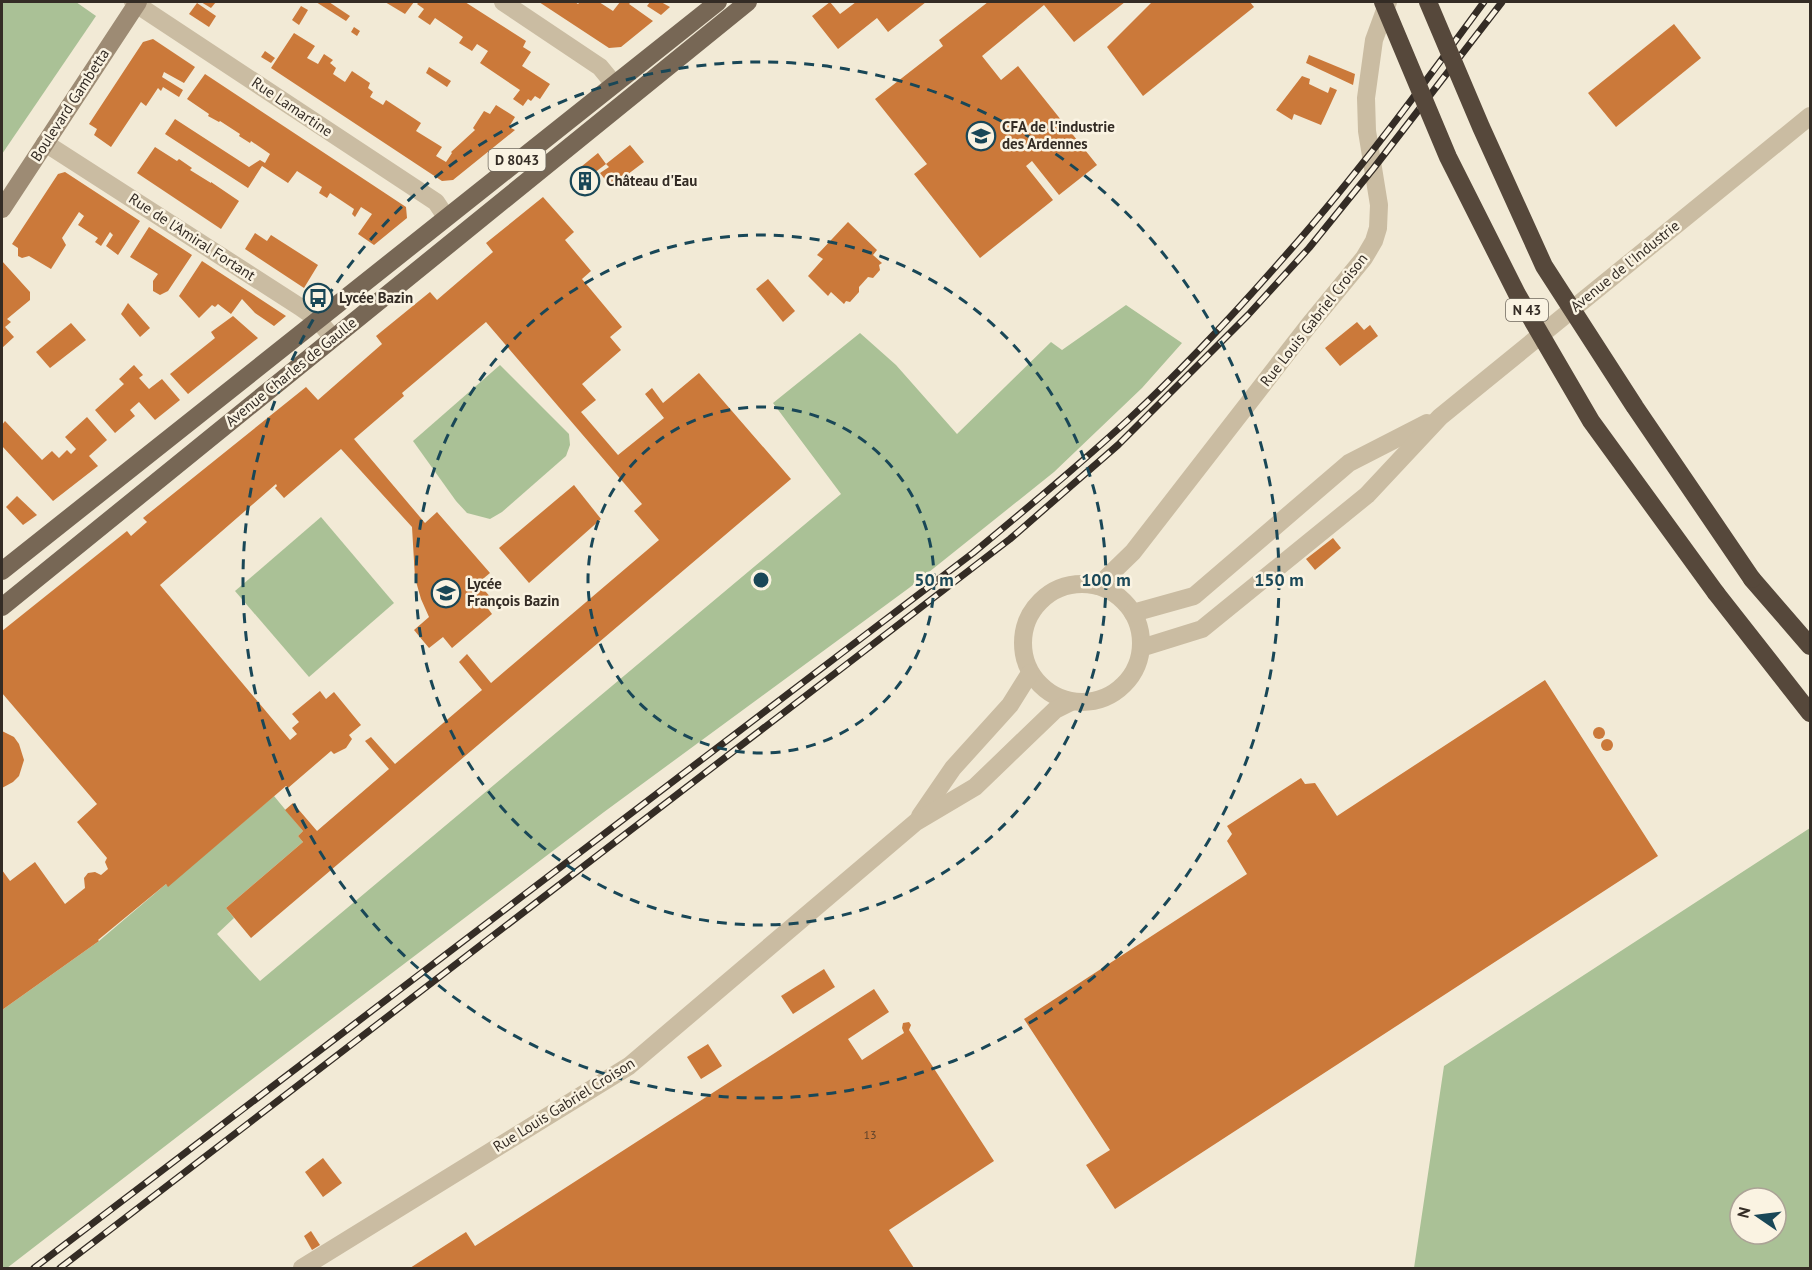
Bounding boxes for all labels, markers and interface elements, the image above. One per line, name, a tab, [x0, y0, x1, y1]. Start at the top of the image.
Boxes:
street label: Boulevard Gambetta	[26, 45, 113, 165]
street label: Rue Lamartine	[248, 73, 336, 141]
place label: CFA de l'industrie des Ardennes	[1002, 117, 1115, 153]
school or university icon: CFA de l'industrie des Ardennes	[965, 120, 997, 152]
road number: D 8043	[488, 149, 546, 171]
building icon: Château d'Eau	[569, 165, 601, 197]
place label: Château d'Eau	[606, 171, 697, 190]
street label: Rue de l'Amiral Fortant	[125, 189, 259, 285]
street label: Avenue de l'Industrie	[1566, 216, 1683, 315]
street label: Rue Louis Gabriel Croison	[1256, 249, 1371, 390]
bus stop icon: Lycée Bazin	[302, 282, 334, 314]
place label: Lycée Bazin	[339, 288, 413, 307]
road number: N 43	[1506, 299, 1548, 321]
street label: Avenue Charles de Gaulle	[221, 313, 360, 430]
text: 50 m	[914, 568, 954, 591]
text: 100 m	[1081, 568, 1131, 591]
text: 150 m	[1254, 568, 1304, 591]
centre of rings	[751, 570, 771, 590]
place label: Lycée François Bazin	[467, 574, 559, 610]
school or university icon: Lycée François Bazin	[430, 577, 462, 609]
street label: Rue Louis Gabriel Croison	[489, 1053, 638, 1156]
house number: 13	[863, 1127, 877, 1142]
north arrow	[1728, 1186, 1788, 1246]
text: N	[1732, 1205, 1754, 1220]

